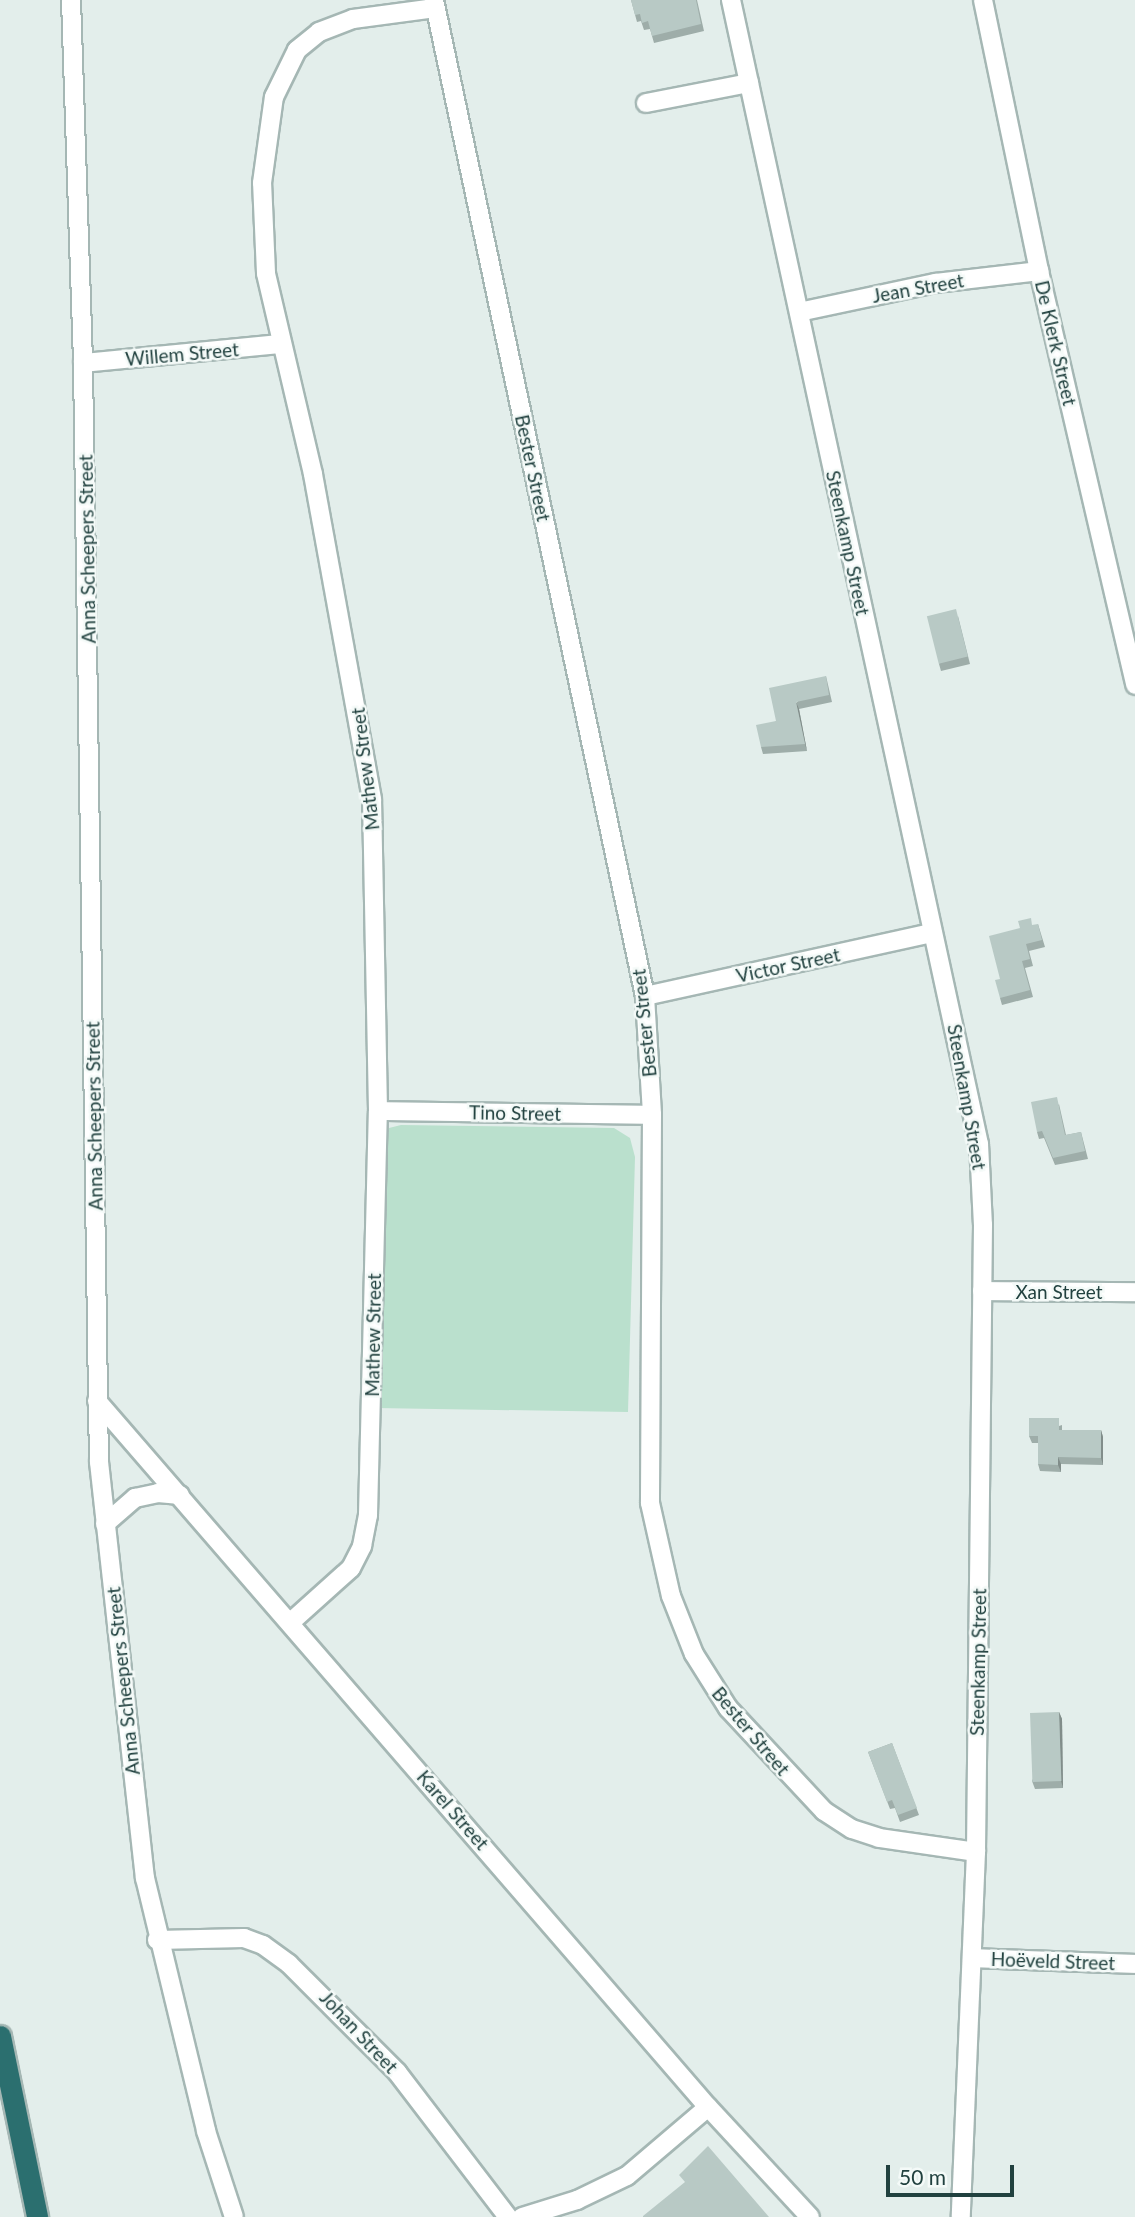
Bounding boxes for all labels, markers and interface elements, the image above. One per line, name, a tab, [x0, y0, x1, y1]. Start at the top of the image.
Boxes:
street label: Jean Street	[870, 269, 966, 307]
street label: De Klerk Street	[1031, 278, 1081, 408]
street label: Willem Street	[124, 338, 240, 370]
street label: Bester Street	[511, 412, 555, 524]
street label: Anna Scheepers Street	[74, 454, 100, 644]
street label: Steenkamp Street	[822, 468, 874, 618]
street label: Mathew Street	[346, 706, 384, 832]
street label: Victor Street	[734, 943, 842, 987]
street label: Bester Street	[627, 968, 661, 1078]
street label: Anna Scheepers Street	[81, 1021, 107, 1211]
street label: Steenkamp Street	[943, 1022, 991, 1172]
street label: Tino Street	[469, 1101, 561, 1125]
street label: Mathew Street	[361, 1273, 385, 1397]
street label: Xan Street	[1015, 1281, 1103, 1303]
street label: Anna Scheepers Street	[102, 1586, 144, 1776]
street label: Steenkamp Street	[965, 1588, 991, 1736]
street label: Bester Street	[707, 1682, 795, 1780]
street label: Karel Street	[412, 1766, 494, 1854]
street label: Hoëveld Street	[990, 1947, 1116, 1975]
street label: Johan Street	[315, 1986, 403, 2078]
scale bar	[890, 2150, 1018, 2194]
text: 50 m	[899, 2164, 946, 2189]

